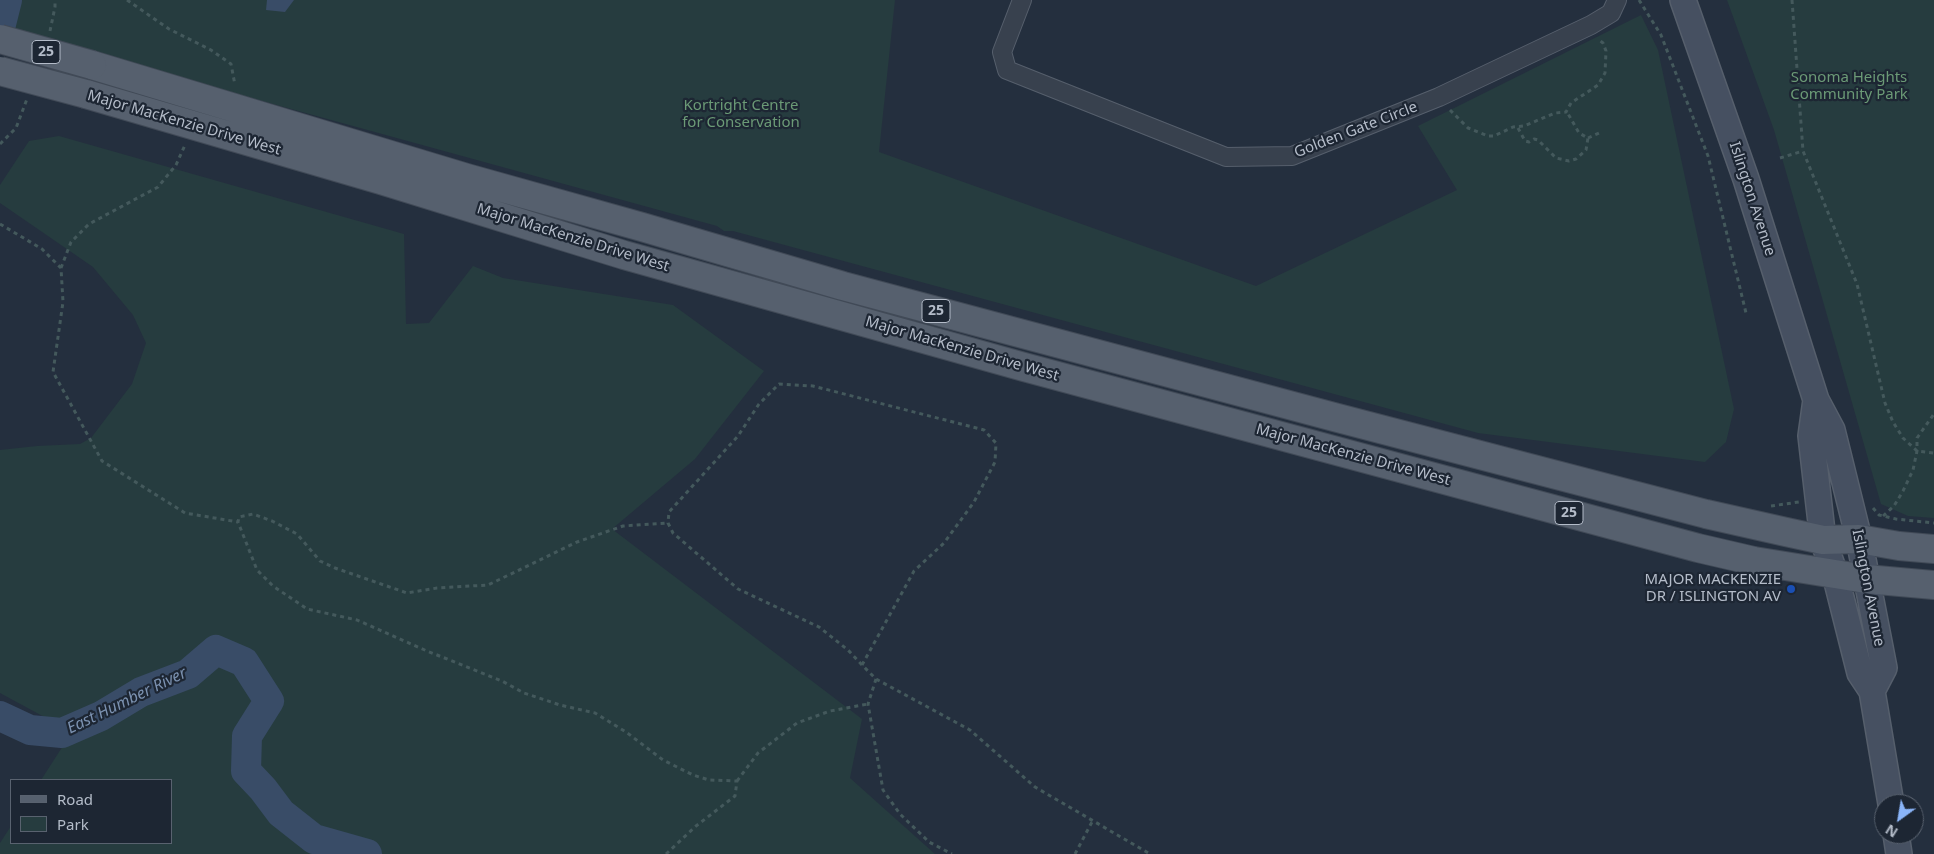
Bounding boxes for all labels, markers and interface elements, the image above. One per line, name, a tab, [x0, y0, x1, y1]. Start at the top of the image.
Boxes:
road number: 25	[32, 41, 60, 64]
park label: Sonoma Heights Community Park	[1790, 69, 1908, 104]
street label: Major MacKenzie Drive West	[85, 87, 283, 159]
park label: Kortright Centre for Conservation	[682, 97, 800, 132]
street label: Golden Gate Circle	[1292, 98, 1420, 162]
street label: Islington Avenue	[1725, 140, 1779, 258]
street label: Major MacKenzie Drive West	[475, 200, 671, 276]
road number: 25	[922, 300, 950, 322]
street label: Major MacKenzie Drive West	[863, 313, 1061, 385]
street label: Major MacKenzie Drive West	[1254, 420, 1452, 490]
road number: 25	[1555, 502, 1583, 524]
street label: Islington Avenue	[1848, 528, 1888, 648]
place label: MAJOR MACKENZIE DR / ISLINGTON AV	[1645, 571, 1781, 606]
marker: MAJOR MACKENZIE DR / ISLINGTON AV	[1785, 583, 1797, 595]
water label: East Humber River	[64, 664, 190, 738]
legend	[10, 779, 172, 844]
text: Road	[57, 789, 93, 809]
north arrow	[1874, 794, 1924, 844]
text: Park	[57, 814, 89, 834]
text: N	[1881, 820, 1901, 842]

